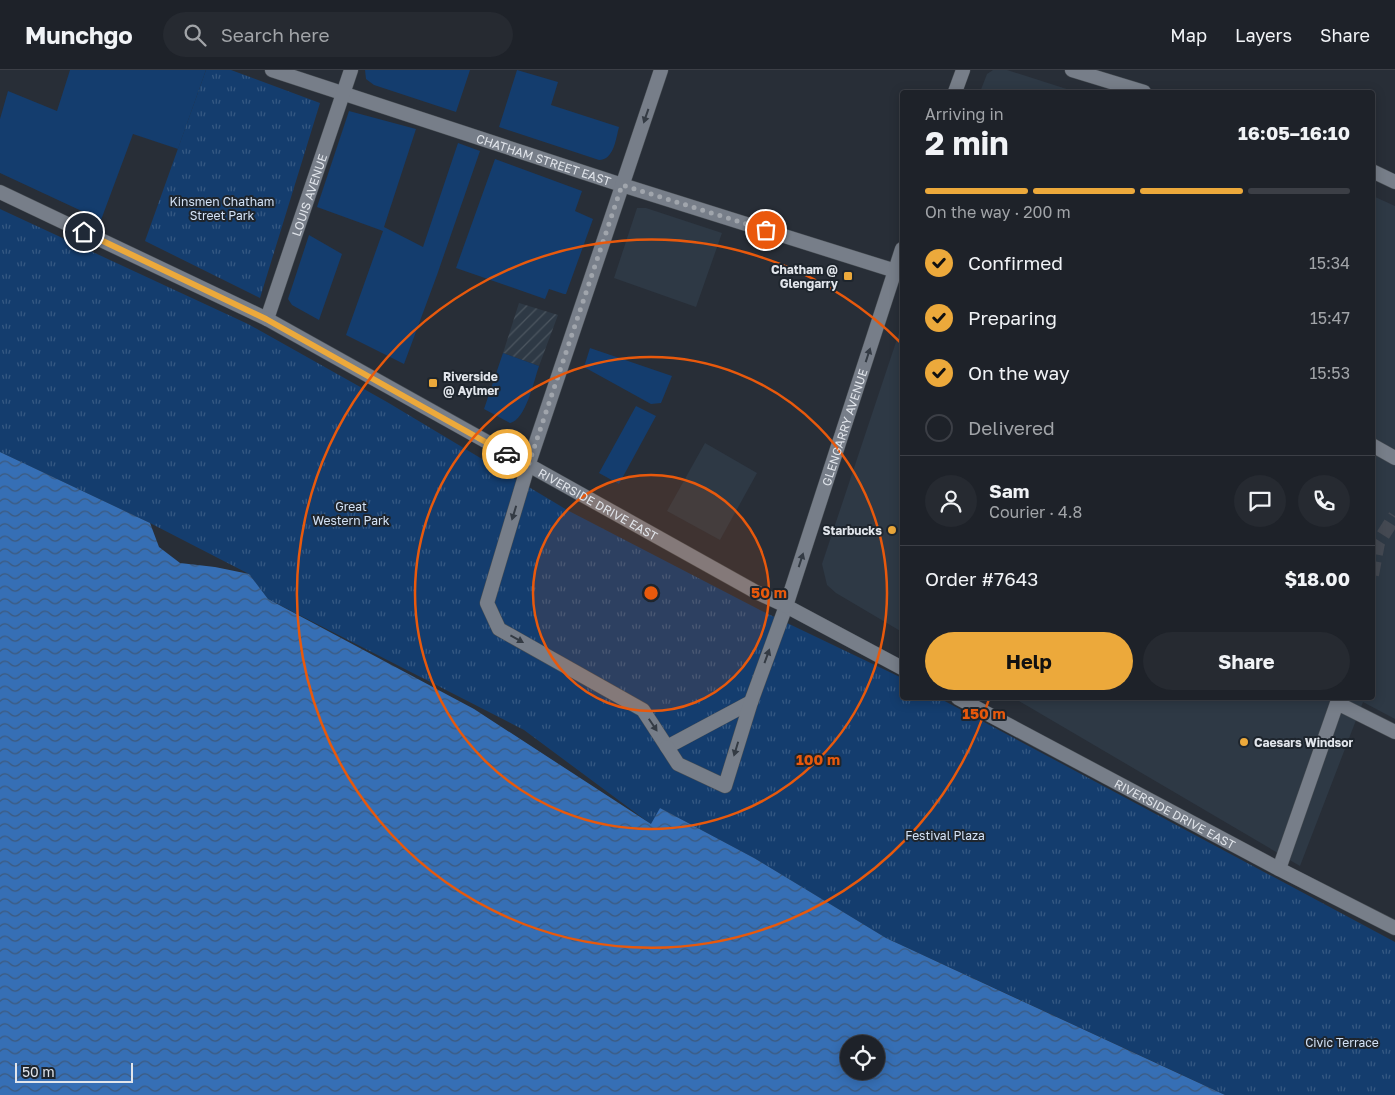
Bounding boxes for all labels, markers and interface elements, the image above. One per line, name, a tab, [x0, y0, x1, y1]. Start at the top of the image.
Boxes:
search box	[163, 12, 513, 57]
text: Munchgo	[25, 20, 133, 49]
icon: search	[181, 21, 209, 49]
text: Search here	[221, 23, 330, 46]
text: Map	[1170, 24, 1207, 46]
text: Layers	[1235, 24, 1292, 46]
text: Share	[1320, 24, 1370, 46]
text: Arriving in	[925, 104, 1004, 124]
one-way arrow	[642, 109, 650, 124]
text: 16:05–16:10	[1238, 121, 1350, 144]
text: 2 min	[925, 124, 1009, 162]
street label: CHATHAM STREET EAST	[474, 130, 614, 189]
street label: LOUIS AVENUE	[288, 152, 330, 238]
park label: Kinsmen Chatham Street Park	[170, 194, 274, 223]
text: On the way · 200 m	[925, 202, 1071, 222]
pin	[745, 209, 787, 251]
pin	[63, 211, 105, 253]
icon: bag	[752, 216, 780, 244]
icon: home	[70, 218, 98, 246]
icon: check	[925, 249, 953, 277]
text: Confirmed	[968, 251, 1063, 274]
text: 15:34	[1309, 253, 1350, 273]
place label: Chatham @ Glengarry	[771, 262, 839, 291]
marker: Chatham @ Glengarry	[842, 270, 854, 282]
icon: check	[925, 304, 953, 332]
text: Preparing	[968, 306, 1057, 329]
text: 15:47	[1310, 308, 1350, 328]
one-way arrow	[864, 347, 872, 362]
icon: check	[925, 359, 953, 387]
text: On the way	[968, 361, 1070, 384]
text: 15:53	[1310, 363, 1350, 383]
street label: GLENGARRY AVENUE	[818, 367, 870, 488]
place label: Riverside @ Aylmer	[443, 369, 499, 398]
marker: Riverside @ Aylmer	[427, 377, 439, 389]
text: Delivered	[968, 416, 1055, 439]
courier	[482, 429, 532, 479]
icon: car	[493, 440, 521, 468]
street label: RIVERSIDE DRIVE EAST	[536, 465, 661, 544]
button: person	[925, 475, 977, 527]
button: chat	[1234, 475, 1286, 527]
button: phone	[1298, 475, 1350, 527]
text: Sam	[989, 479, 1029, 502]
park label: Great Western Park	[312, 499, 390, 528]
text: Courier · 4.8	[989, 502, 1082, 522]
one-way arrow	[509, 505, 517, 520]
place label: Starbucks	[823, 523, 882, 538]
marker: Starbucks	[886, 524, 898, 536]
one-way arrow	[798, 552, 805, 567]
text: Order #7643	[925, 567, 1038, 590]
text: $18.00	[1285, 567, 1350, 590]
text: 50 m	[751, 583, 787, 601]
centre of rings	[642, 584, 660, 602]
button: Help	[925, 632, 1133, 690]
button: Share	[1143, 632, 1350, 690]
one-way arrow	[510, 634, 524, 643]
one-way arrow	[763, 648, 771, 663]
text: 150 m	[962, 704, 1006, 722]
one-way arrow	[648, 718, 658, 731]
place label: Caesars Windsor	[1254, 735, 1353, 750]
marker: Caesars Windsor	[1238, 736, 1250, 748]
one-way arrow	[732, 741, 740, 756]
text: 100 m	[796, 750, 840, 768]
street label: RIVERSIDE DRIVE EAST	[1112, 775, 1239, 852]
park label: Festival Plaza	[905, 828, 985, 843]
map controls	[840, 1035, 885, 1080]
button: locate	[840, 1035, 885, 1080]
park label: Civic Terrace	[1305, 1035, 1379, 1050]
scale bar	[15, 1060, 132, 1083]
text: 50 m	[22, 1063, 55, 1080]

